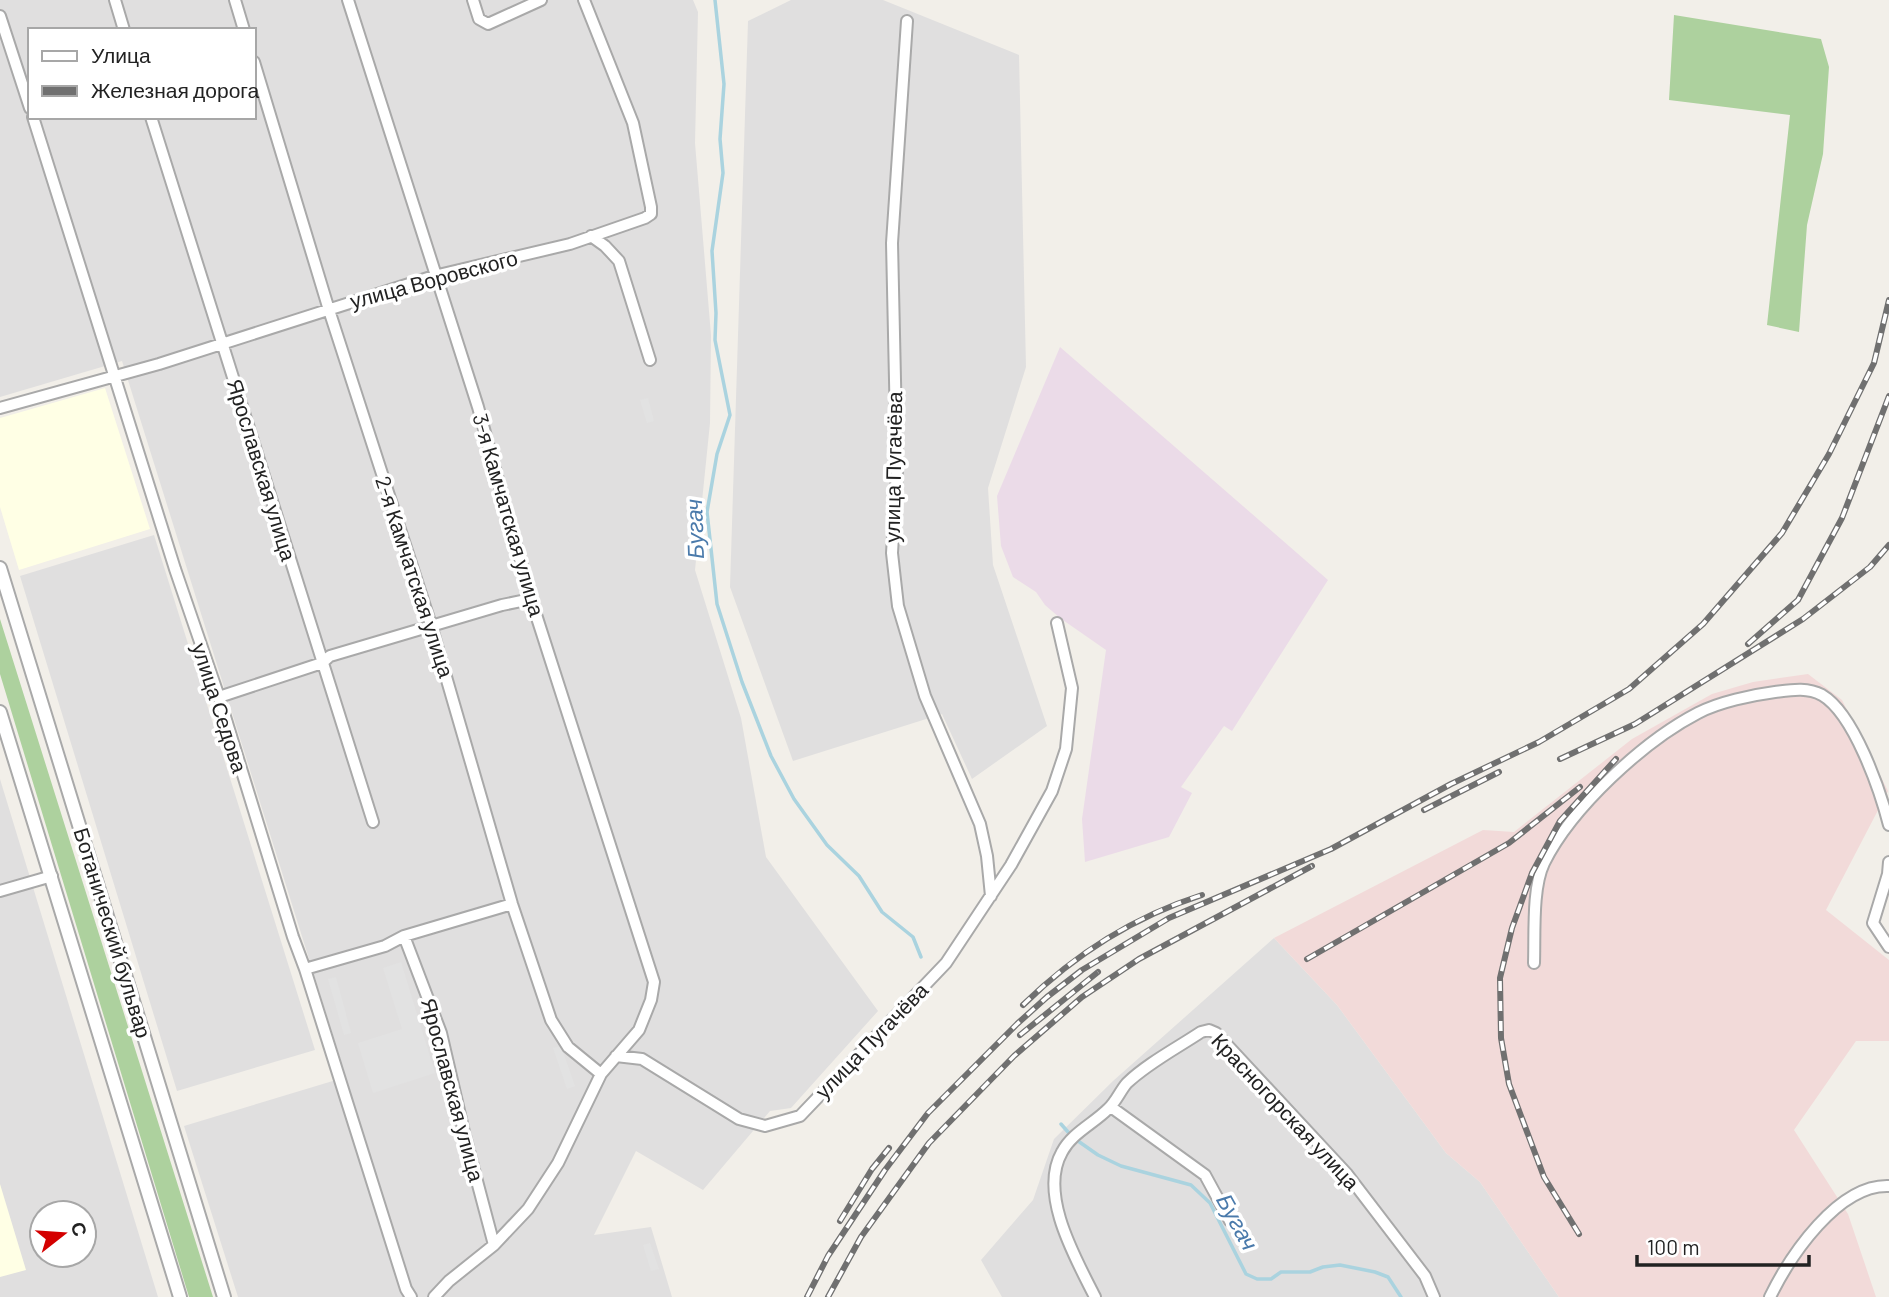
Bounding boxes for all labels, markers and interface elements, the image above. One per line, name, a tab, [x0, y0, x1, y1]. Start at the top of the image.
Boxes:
legend	[28, 28, 256, 119]
text: Улица	[91, 42, 151, 67]
text: Железная дорога	[91, 77, 260, 102]
street label: улица Воровского	[347, 244, 520, 313]
street label: Ярославская улица	[223, 376, 302, 564]
street label: улица Пугачёва	[879, 391, 906, 543]
street label: 3-я Камчатская улица	[469, 410, 550, 619]
street label: 2-я Камчатская улица	[371, 473, 460, 681]
water label: Бугач	[679, 498, 709, 560]
street label: улица Седова	[188, 640, 253, 776]
street label: Ботанический бульвар	[70, 824, 157, 1041]
street label: улица Пугачёва	[809, 977, 933, 1103]
street label: Ярославская улица	[417, 995, 490, 1184]
street label: Красногорская улица	[1207, 1027, 1365, 1195]
water label: Бугач	[1211, 1188, 1265, 1255]
north arrow	[28, 1199, 98, 1269]
text: С	[67, 1219, 93, 1239]
scale bar	[1637, 1224, 1808, 1268]
text: 100 m	[1647, 1234, 1700, 1259]

